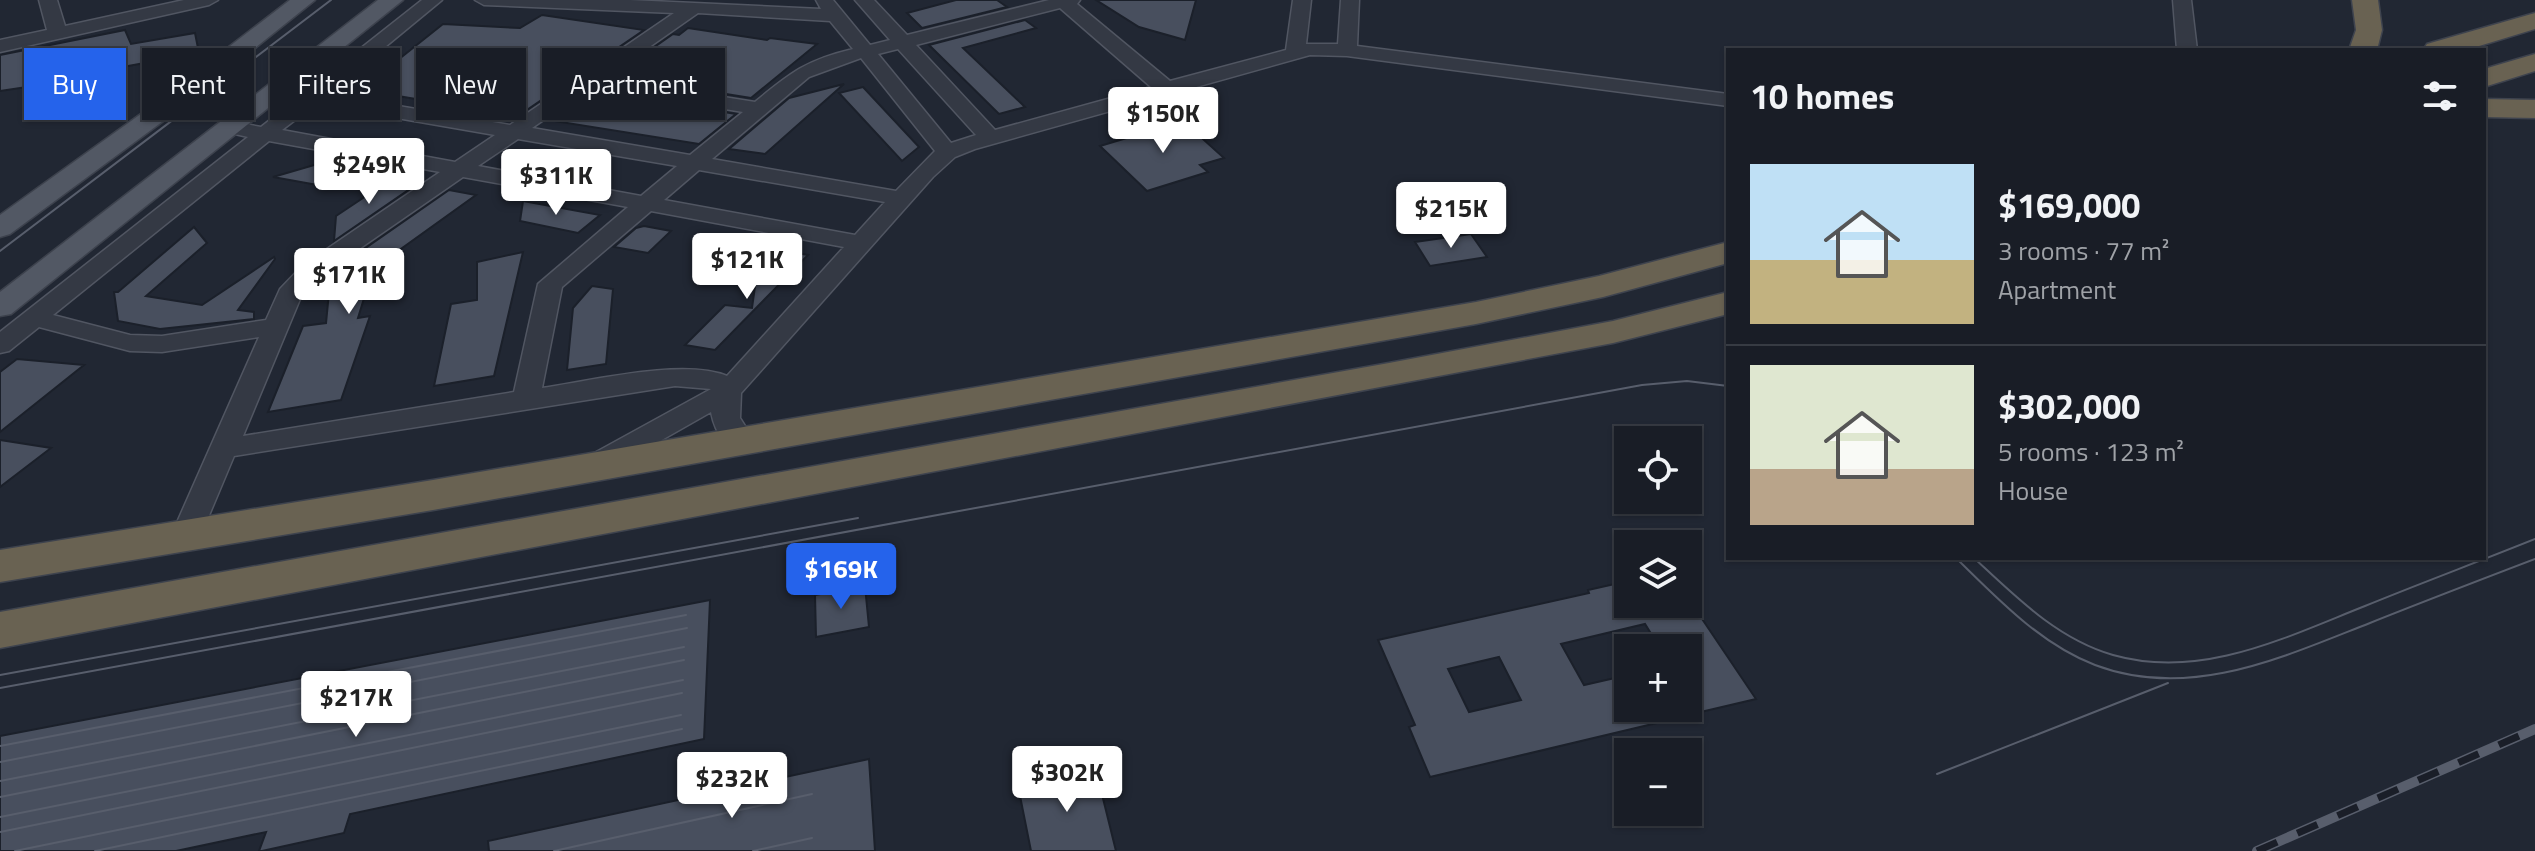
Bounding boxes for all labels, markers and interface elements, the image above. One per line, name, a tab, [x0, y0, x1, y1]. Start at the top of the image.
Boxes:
chip: Buy	[24, 48, 126, 120]
chip: Rent	[142, 48, 254, 120]
chip: Filters	[270, 48, 400, 120]
chip: New	[416, 48, 526, 120]
chip: Apartment	[542, 48, 725, 120]
text: 10 homes	[1750, 70, 1894, 122]
icon: filters	[2418, 74, 2462, 118]
pin: $150K	[1107, 87, 1219, 155]
text: $150K	[1126, 93, 1200, 132]
pin: $249K	[313, 138, 425, 206]
text: $249K	[332, 144, 406, 183]
pin: $311K	[500, 149, 612, 217]
text: $311K	[519, 155, 593, 194]
text: $169,000	[1998, 179, 2140, 231]
pin: $215K	[1395, 182, 1507, 250]
text: $215K	[1414, 188, 1488, 227]
icon: home	[1814, 196, 1910, 292]
text: 3 rooms · 77 m²	[1998, 231, 2169, 270]
pin: $121K	[691, 233, 803, 301]
text: $121K	[710, 239, 784, 278]
pin: $171K	[293, 248, 405, 316]
text: $171K	[312, 254, 386, 293]
text: Apartment	[1998, 270, 2116, 309]
text: $302,000	[1998, 380, 2140, 432]
icon: home	[1814, 397, 1910, 493]
map controls	[1614, 426, 1702, 826]
button: locate	[1614, 426, 1702, 514]
text: 5 rooms · 123 m²	[1998, 432, 2184, 471]
text: House	[1998, 471, 2068, 510]
button: layers	[1614, 530, 1702, 618]
pin: $169K	[785, 543, 897, 611]
text: $169K	[804, 549, 878, 588]
button: +	[1614, 634, 1702, 722]
pin: $217K	[300, 671, 412, 739]
text: $217K	[319, 677, 393, 716]
button: −	[1614, 738, 1702, 826]
pin: $302K	[1011, 746, 1123, 814]
pin: $232K	[676, 752, 788, 820]
text: $302K	[1030, 752, 1104, 791]
text: $232K	[695, 758, 769, 797]

